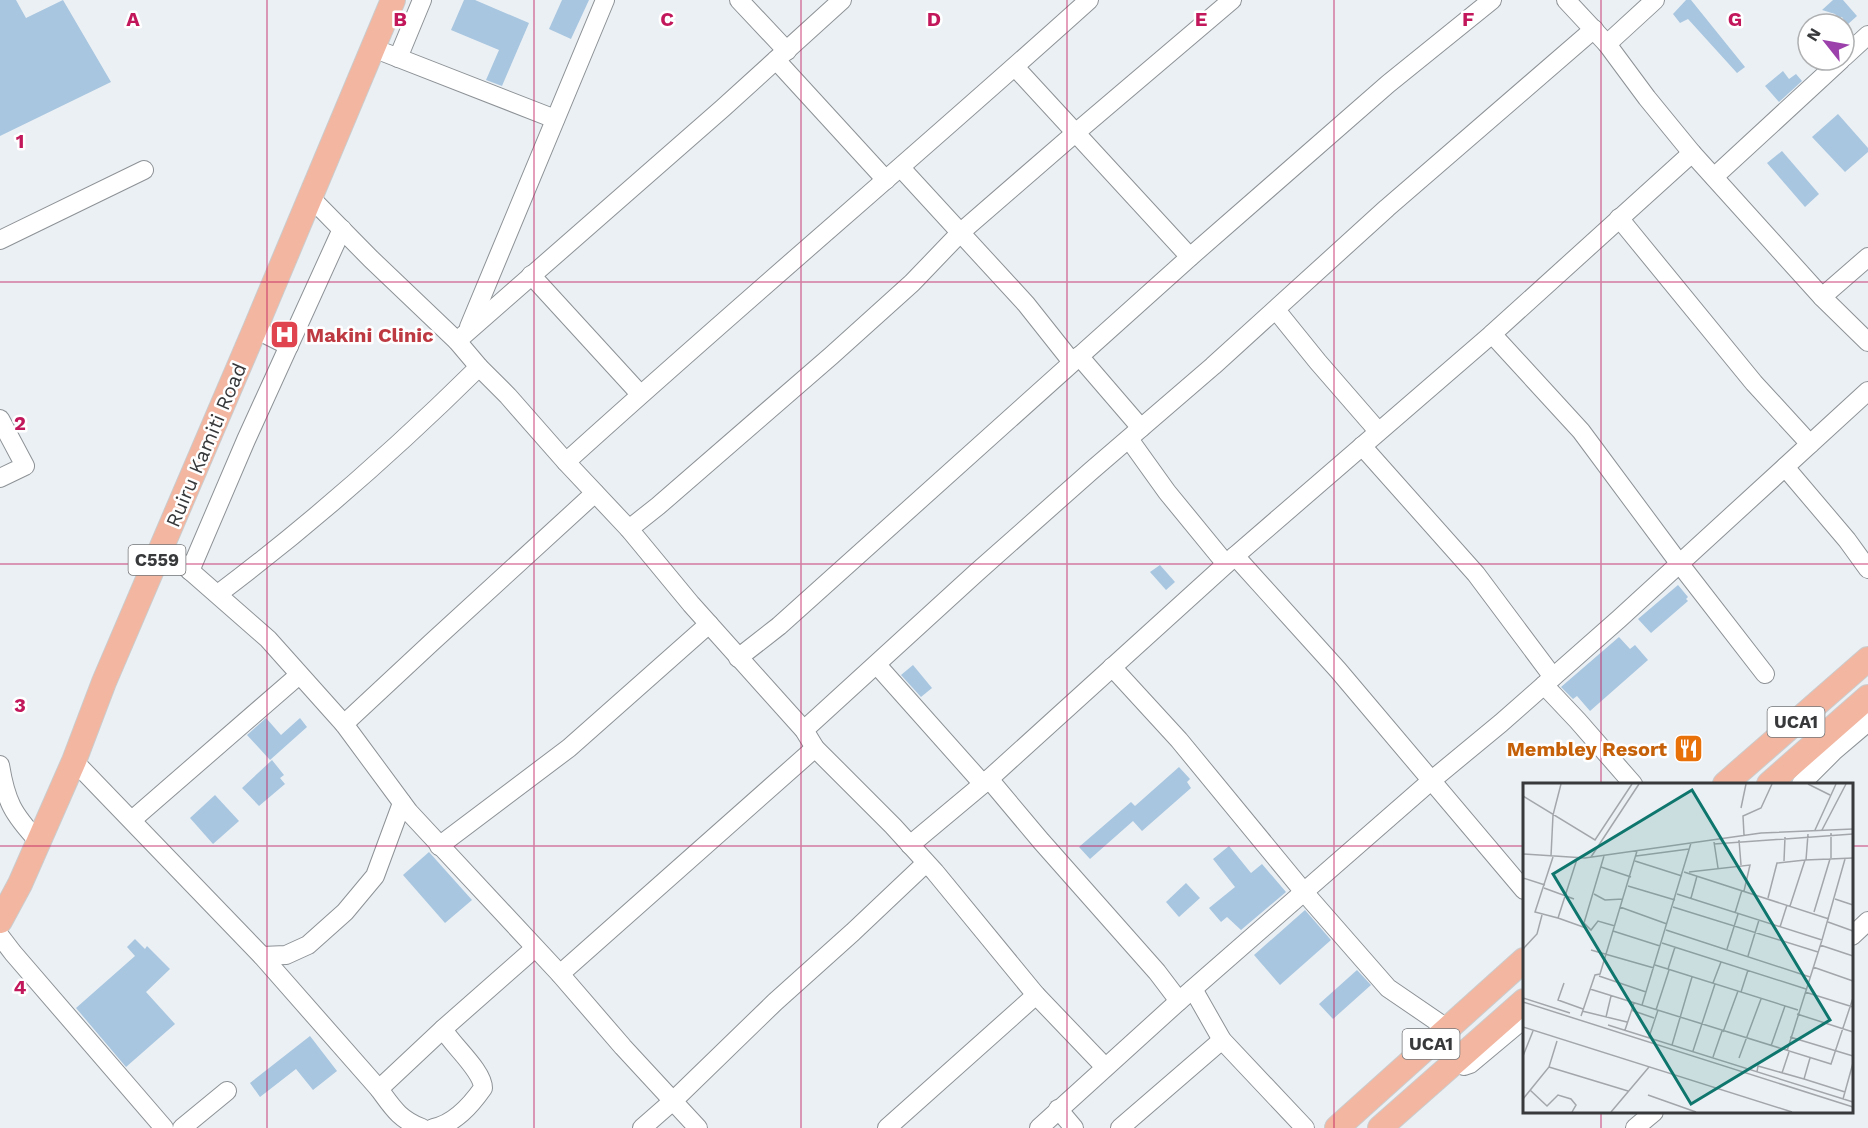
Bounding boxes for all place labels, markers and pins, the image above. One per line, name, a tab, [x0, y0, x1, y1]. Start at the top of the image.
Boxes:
hospital icon: Makini Clinic	[269, 319, 301, 351]
place label: Makini Clinic	[306, 323, 433, 347]
restaurant icon: Membley Resort	[1672, 733, 1704, 765]
place label: Membley Resort	[1507, 737, 1667, 761]

